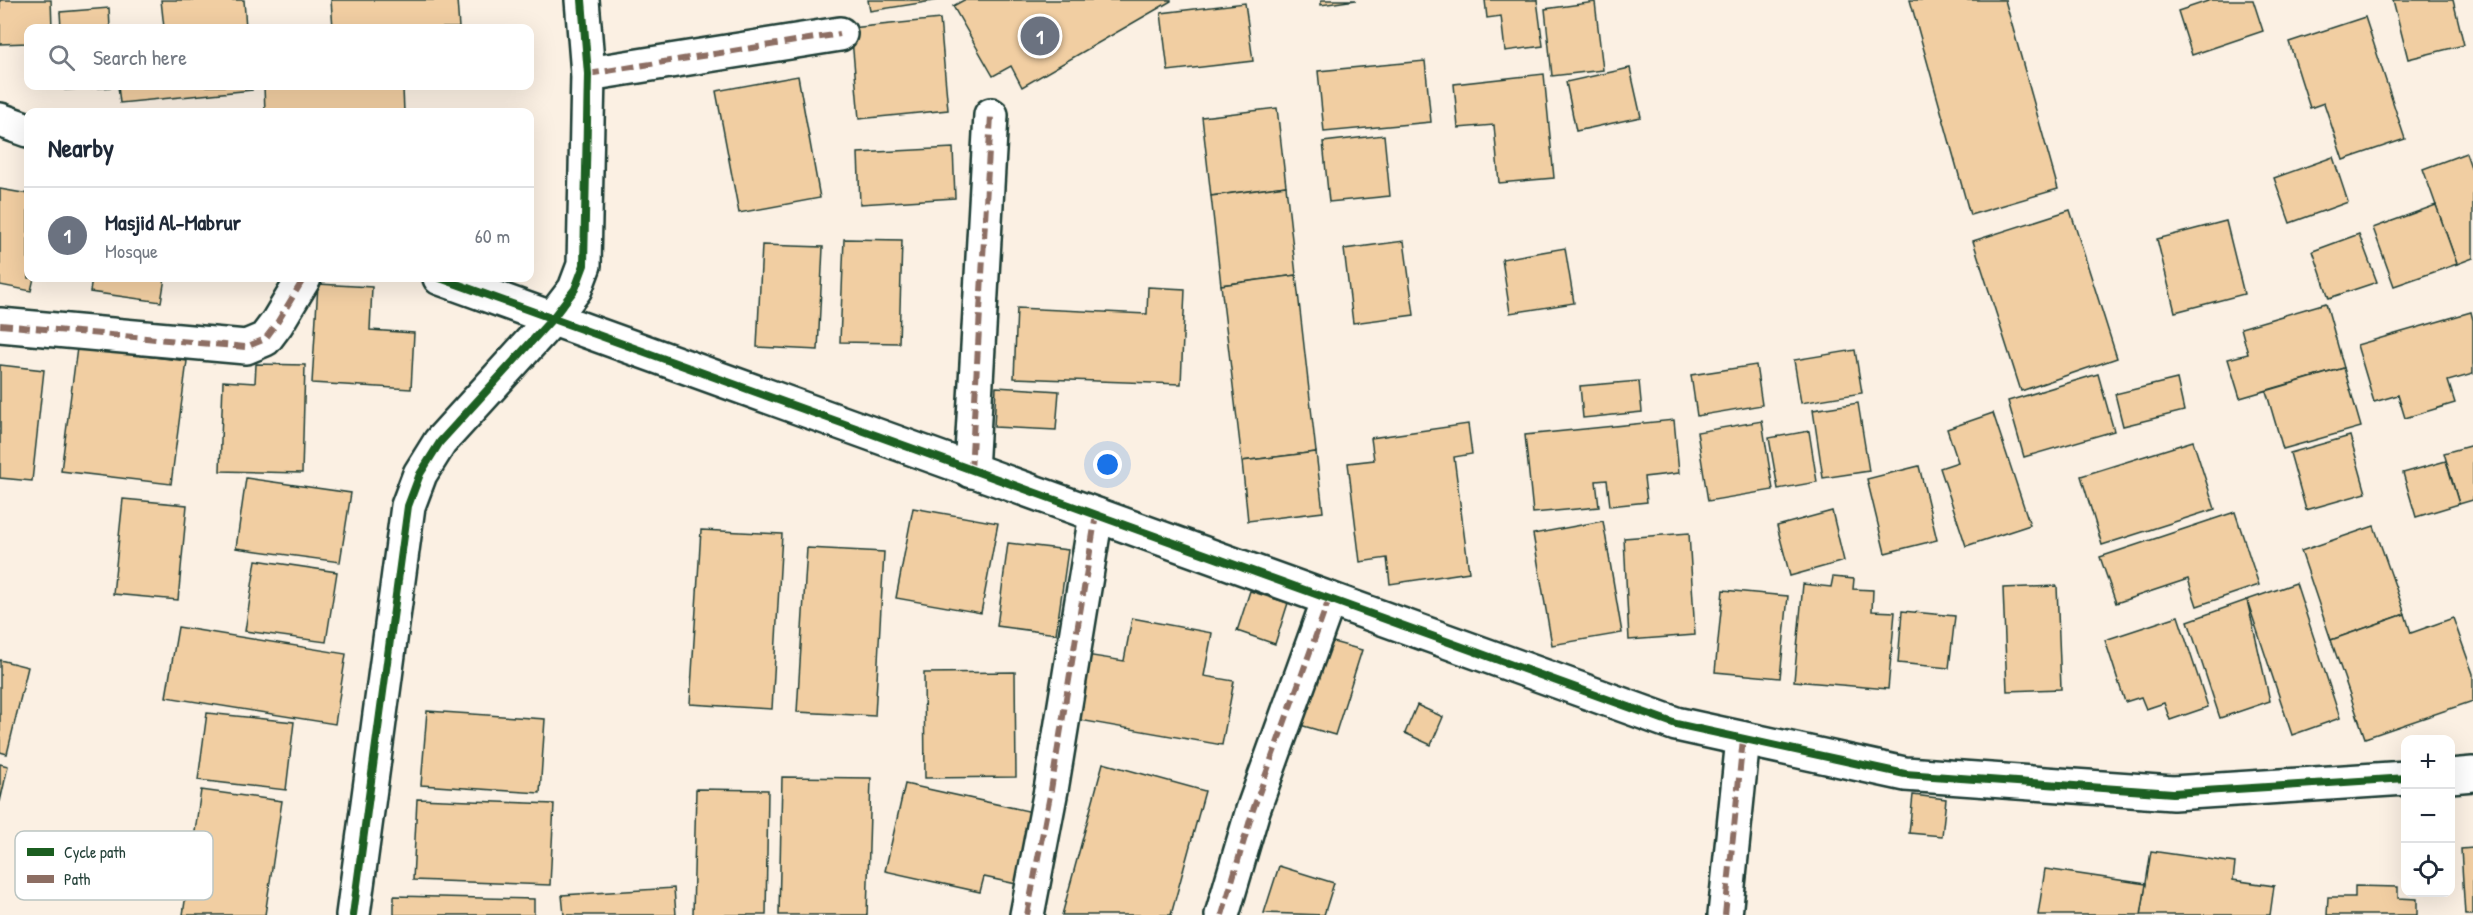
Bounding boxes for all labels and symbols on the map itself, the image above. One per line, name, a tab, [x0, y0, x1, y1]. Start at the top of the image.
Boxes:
pin: 1	[1020, 14, 1060, 58]
your location	[1093, 450, 1122, 479]
legend	[15, 831, 213, 900]
text: Cycle path	[64, 841, 126, 863]
text: Path	[64, 868, 90, 890]

